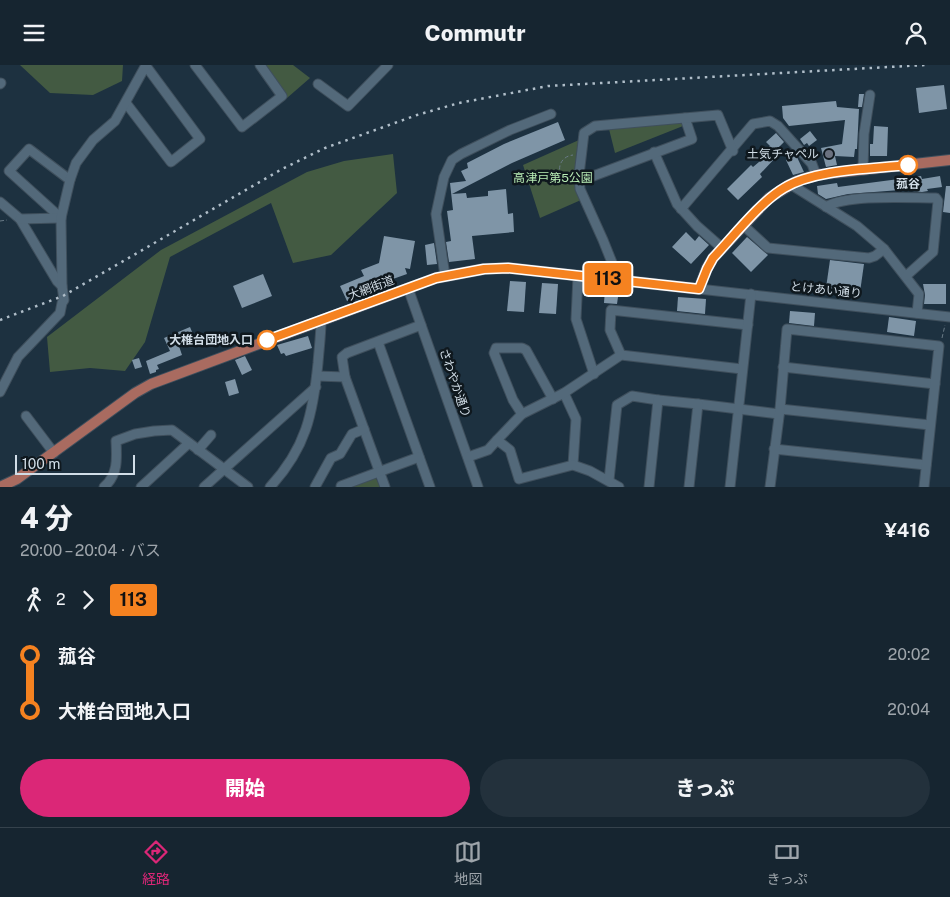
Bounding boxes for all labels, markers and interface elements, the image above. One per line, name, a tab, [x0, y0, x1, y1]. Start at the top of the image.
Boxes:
icon: menu	[20, 19, 48, 47]
icon: person	[902, 19, 930, 47]
text: Commutr	[425, 20, 525, 46]
place label: 土気チャペル	[747, 147, 819, 161]
marker: 土気チャペル	[823, 148, 835, 160]
marker: 菰谷	[898, 155, 918, 175]
park label: 高津戸第5公園	[513, 171, 593, 185]
place label: 菰谷	[896, 177, 920, 191]
line badge: 113	[579, 263, 637, 295]
text: 113	[594, 268, 622, 289]
street label: 大網街道	[346, 273, 396, 303]
street label: とけあい通り	[789, 279, 863, 301]
marker: 大椎台団地入口	[257, 330, 277, 350]
place label: 大椎台団地入口	[169, 333, 253, 347]
street label: さわやか通り	[437, 347, 473, 419]
scale bar	[15, 452, 135, 475]
text: 100 m	[22, 456, 60, 472]
text: 4 分	[20, 501, 73, 534]
text: ¥416	[884, 519, 930, 541]
text: 20:00 – 20:04 · バス	[20, 541, 161, 560]
icon: walk	[20, 586, 48, 614]
icon: forward	[74, 586, 102, 614]
text: 113	[120, 589, 147, 610]
text: 2	[56, 590, 66, 609]
text: 菰谷	[58, 645, 96, 667]
text: 20:02	[888, 645, 930, 664]
text: 大椎台団地入口	[58, 700, 191, 722]
text: 20:04	[887, 700, 930, 719]
button: 開始	[20, 759, 470, 817]
button: きっぷ	[480, 759, 930, 817]
tab: 経路	[142, 838, 170, 888]
tab: 地図	[454, 838, 482, 888]
tab: きっぷ	[766, 838, 808, 888]

